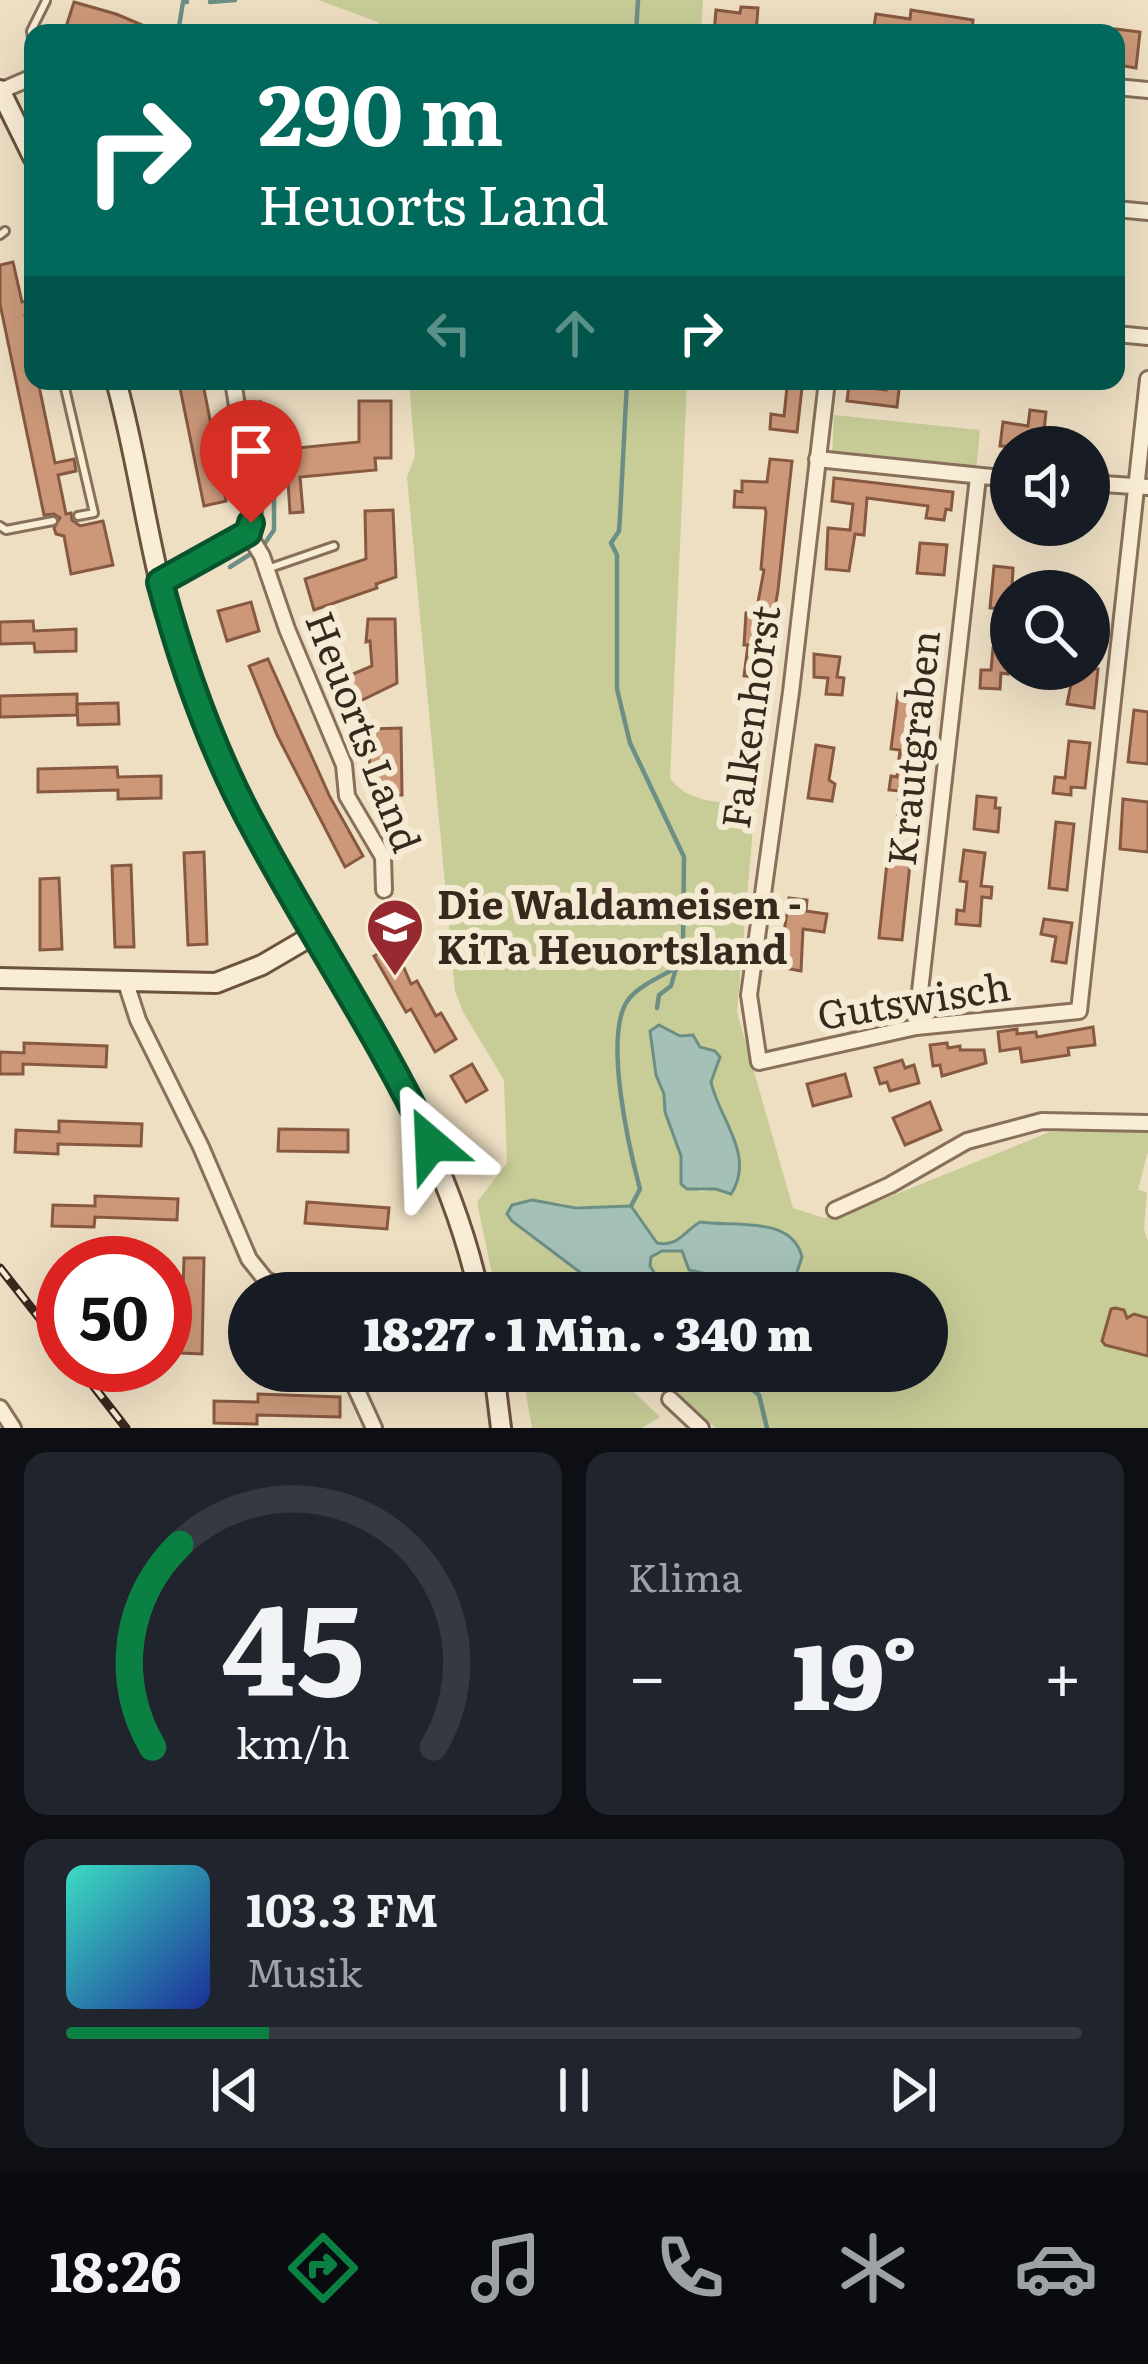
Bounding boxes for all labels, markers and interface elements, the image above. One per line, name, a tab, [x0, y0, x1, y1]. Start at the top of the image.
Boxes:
text: 290 m	[258, 47, 504, 172]
icon: right	[60, 72, 216, 228]
text: Heuorts Land	[258, 161, 609, 242]
icon: left	[416, 300, 482, 366]
icon: ahead	[542, 300, 608, 366]
icon: right	[668, 300, 734, 366]
pin	[200, 400, 302, 523]
icon: arrive	[218, 418, 284, 484]
map controls	[990, 426, 1110, 690]
button: sound	[990, 426, 1110, 546]
button: search	[990, 570, 1110, 690]
street label: Falkenhorst	[704, 601, 792, 832]
street label: Heuorts Land	[293, 602, 438, 860]
street label: Krautgraben	[870, 627, 952, 868]
place label: Die Waldameisen - KiTa Heuortsland	[437, 873, 801, 976]
school or university icon: Die Waldameisen - KiTa Heuortsland	[364, 896, 426, 978]
street label: Gutswisch	[813, 954, 1014, 1042]
position arrow	[368, 1081, 494, 1207]
speed limit sign: 50	[36, 1236, 192, 1392]
text: 18:27 · 1 Min. · 340 m	[363, 1298, 813, 1365]
text: Klima	[628, 1546, 742, 1604]
text: 45	[221, 1549, 365, 1734]
text: 19°	[792, 1604, 918, 1738]
text: −	[628, 1623, 666, 1721]
text: +	[1044, 1623, 1082, 1721]
text: km/h	[236, 1708, 350, 1771]
text: 103.3 FM	[246, 1874, 438, 1941]
text: Musik	[246, 1941, 362, 1999]
icon: previous	[202, 2057, 268, 2123]
icon: pause	[541, 2057, 607, 2123]
icon: next	[880, 2057, 946, 2123]
icon: directions	[281, 2226, 365, 2310]
icon: music	[464, 2226, 548, 2310]
icon: phone	[648, 2226, 732, 2310]
icon: climate	[831, 2226, 915, 2310]
icon: car	[1014, 2226, 1098, 2310]
text: 18:26	[50, 2228, 182, 2309]

